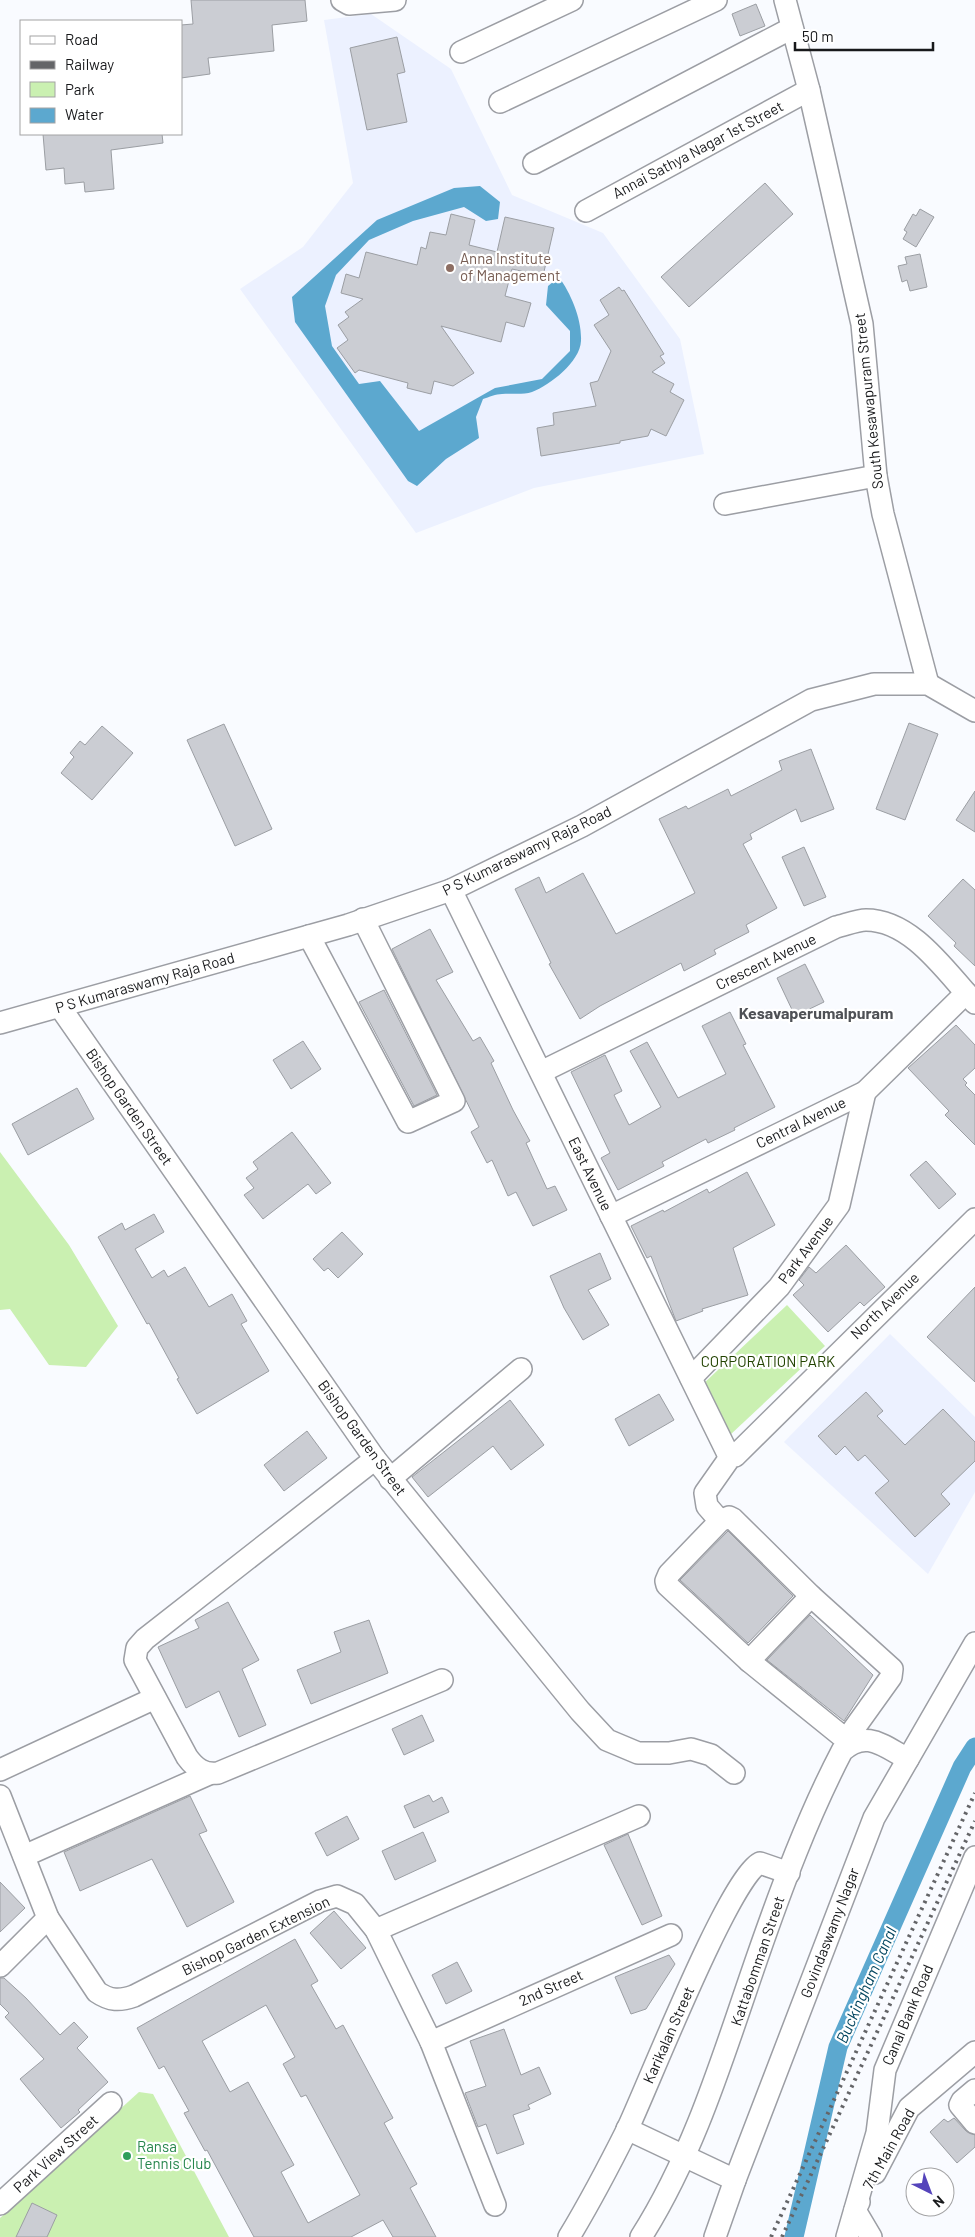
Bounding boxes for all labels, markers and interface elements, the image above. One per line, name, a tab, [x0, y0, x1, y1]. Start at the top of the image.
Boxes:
legend	[20, 20, 182, 135]
scale bar	[795, 20, 932, 52]
text: 50 m	[802, 27, 834, 45]
text: Road	[65, 30, 98, 48]
text: Railway	[65, 55, 114, 73]
text: Park	[65, 80, 95, 98]
street label: Annai Sathya Nagar 1st Street	[609, 96, 786, 202]
text: Water	[65, 105, 104, 123]
place label: Anna Institute of Management	[460, 249, 560, 284]
marker: Anna Institute of Management	[444, 262, 456, 274]
street label: South Kesawapuram Street	[850, 312, 886, 490]
street label: P S Kumaraswamy Raja Road	[439, 801, 614, 899]
street label: Crescent Avenue	[712, 929, 819, 993]
street label: P S Kumaraswamy Raja Road	[53, 948, 236, 1016]
district label: Kesavaperumalpuram	[739, 1003, 893, 1022]
street label: Bishop Garden Street	[83, 1045, 177, 1168]
street label: Central Avenue	[753, 1093, 848, 1152]
street label: East Avenue	[565, 1134, 617, 1213]
street label: Park Avenue	[774, 1212, 837, 1287]
street label: North Avenue	[846, 1268, 922, 1342]
park label: CORPORATION PARK	[701, 1352, 835, 1370]
street label: Bishop Garden Street	[315, 1376, 411, 1499]
street label: Govindaswamy Nagar	[796, 1864, 862, 2000]
street label: Bishop Garden Extension	[179, 1891, 332, 1979]
street label: Kattabomman Street	[726, 1893, 788, 2028]
water label: Buckingham Canal	[831, 1923, 900, 2046]
street label: Canal Bank Road	[878, 1962, 936, 2068]
street label: 2nd Street	[516, 1965, 585, 2009]
street label: Karikalan Street	[639, 1983, 698, 2086]
street label: 7th Main Road	[858, 2105, 918, 2192]
street label: Park View Street	[9, 2111, 101, 2196]
place label: Ransa Tennis Club	[137, 2137, 211, 2172]
marker: Ransa Tennis Club	[121, 2150, 133, 2162]
north arrow	[905, 2167, 955, 2217]
text: N	[930, 2193, 948, 2211]

